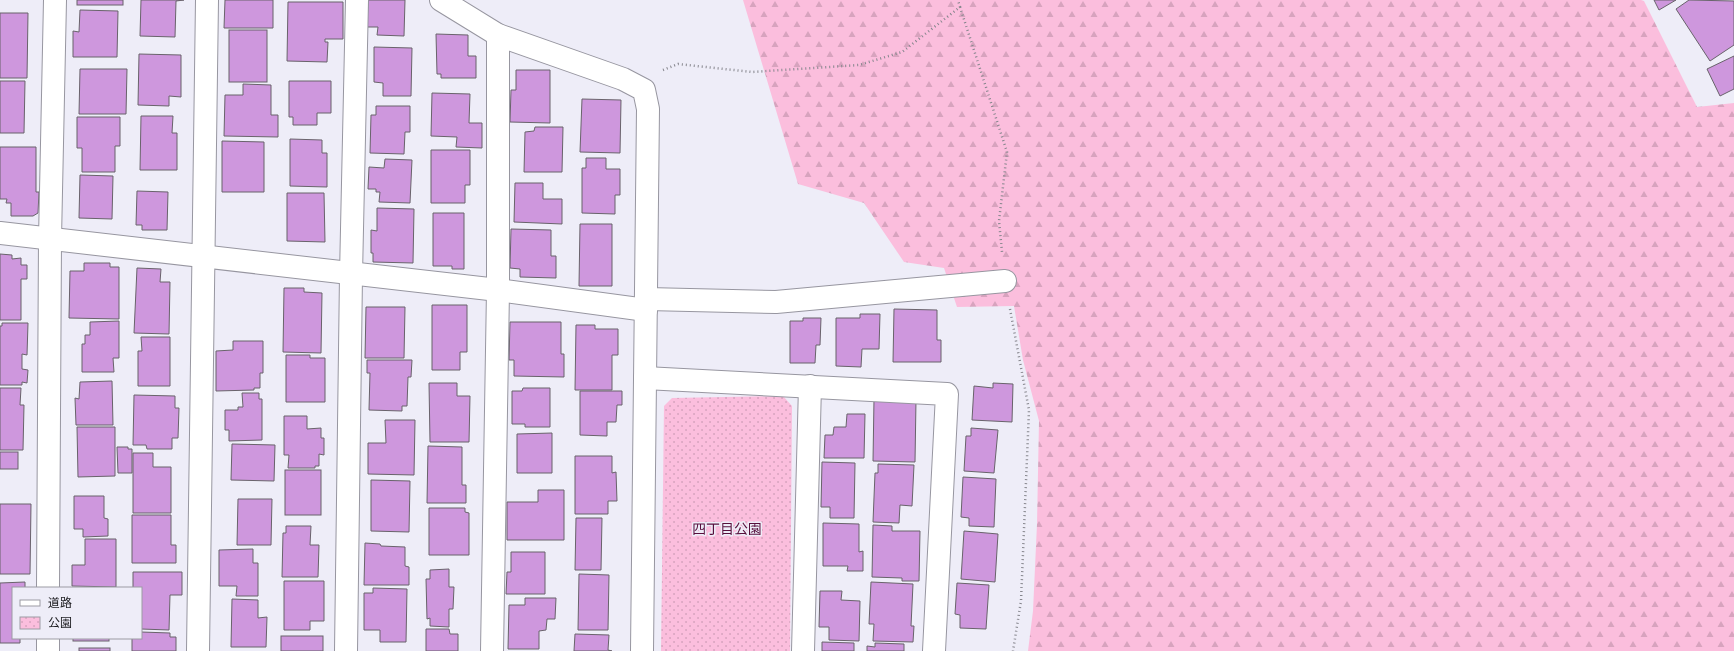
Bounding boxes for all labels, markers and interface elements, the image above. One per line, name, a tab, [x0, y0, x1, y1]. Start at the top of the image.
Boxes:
park label: 四丁目公園	[692, 521, 762, 538]
legend	[12, 587, 142, 639]
text: 道路	[48, 596, 72, 610]
text: 公園	[48, 616, 72, 630]

